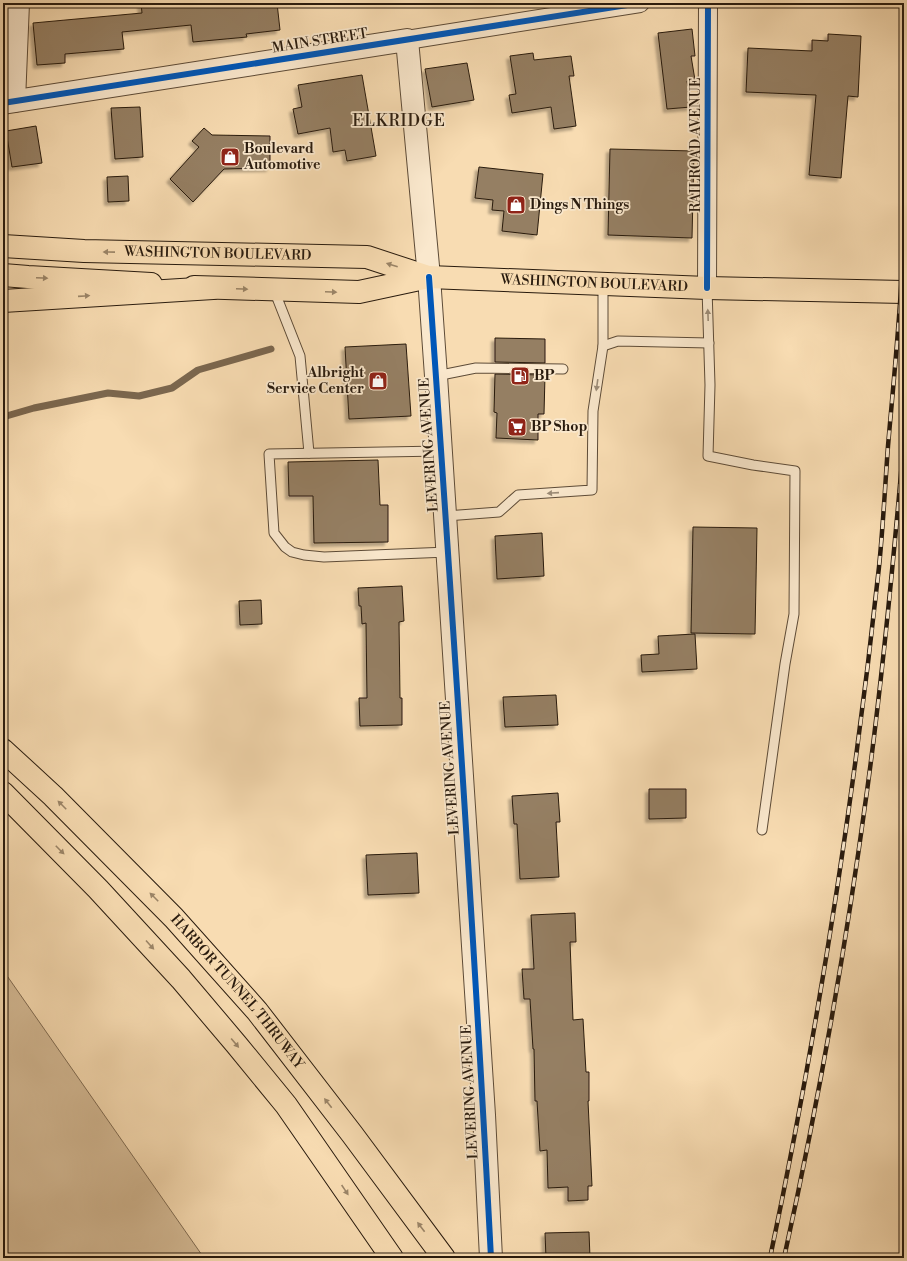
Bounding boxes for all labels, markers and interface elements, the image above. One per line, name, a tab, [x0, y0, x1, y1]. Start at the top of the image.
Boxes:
street label: MAIN STREET	[271, 25, 369, 57]
street label: RAILROAD AVENUE	[687, 78, 705, 212]
district label: ELKRIDGE	[352, 111, 446, 131]
place label: Boulevard Automotive	[243, 140, 321, 174]
shop icon: Boulevard Automotive	[219, 146, 241, 168]
shop icon: Dings N Things	[505, 194, 527, 216]
place label: Dings N Things	[530, 196, 629, 214]
street label: WASHINGTON BOULEVARD	[123, 243, 312, 265]
one-way arrow	[102, 249, 115, 255]
one-way arrow	[386, 262, 398, 268]
street label: WASHINGTON BOULEVARD	[499, 271, 688, 296]
one-way arrow	[36, 275, 48, 282]
one-way arrow	[236, 286, 249, 292]
one-way arrow	[325, 288, 337, 295]
one-way arrow	[78, 292, 90, 299]
one-way arrow	[705, 308, 711, 321]
place label: Albright Service Center	[267, 364, 365, 398]
fuel station icon: BP	[509, 365, 531, 387]
place label: BP	[534, 367, 555, 385]
shop icon: Albright Service Center	[367, 370, 389, 392]
street label: LEVERING AVENUE	[415, 377, 443, 513]
one-way arrow	[594, 379, 600, 391]
supermarket icon: BP Shop	[506, 416, 528, 438]
place label: BP Shop	[531, 418, 587, 436]
one-way arrow	[547, 489, 559, 496]
street label: LEVERING AVENUE	[436, 700, 464, 836]
one-way arrow	[57, 800, 67, 810]
one-way arrow	[55, 845, 65, 855]
one-way arrow	[149, 893, 158, 902]
street label: HARBOR TUNNEL THRUWAY	[166, 911, 308, 1074]
one-way arrow	[145, 939, 154, 950]
street label: LEVERING AVENUE	[457, 1024, 483, 1160]
one-way arrow	[230, 1037, 239, 1048]
one-way arrow	[324, 1098, 332, 1109]
one-way arrow	[341, 1185, 349, 1195]
one-way arrow	[416, 1221, 425, 1232]

